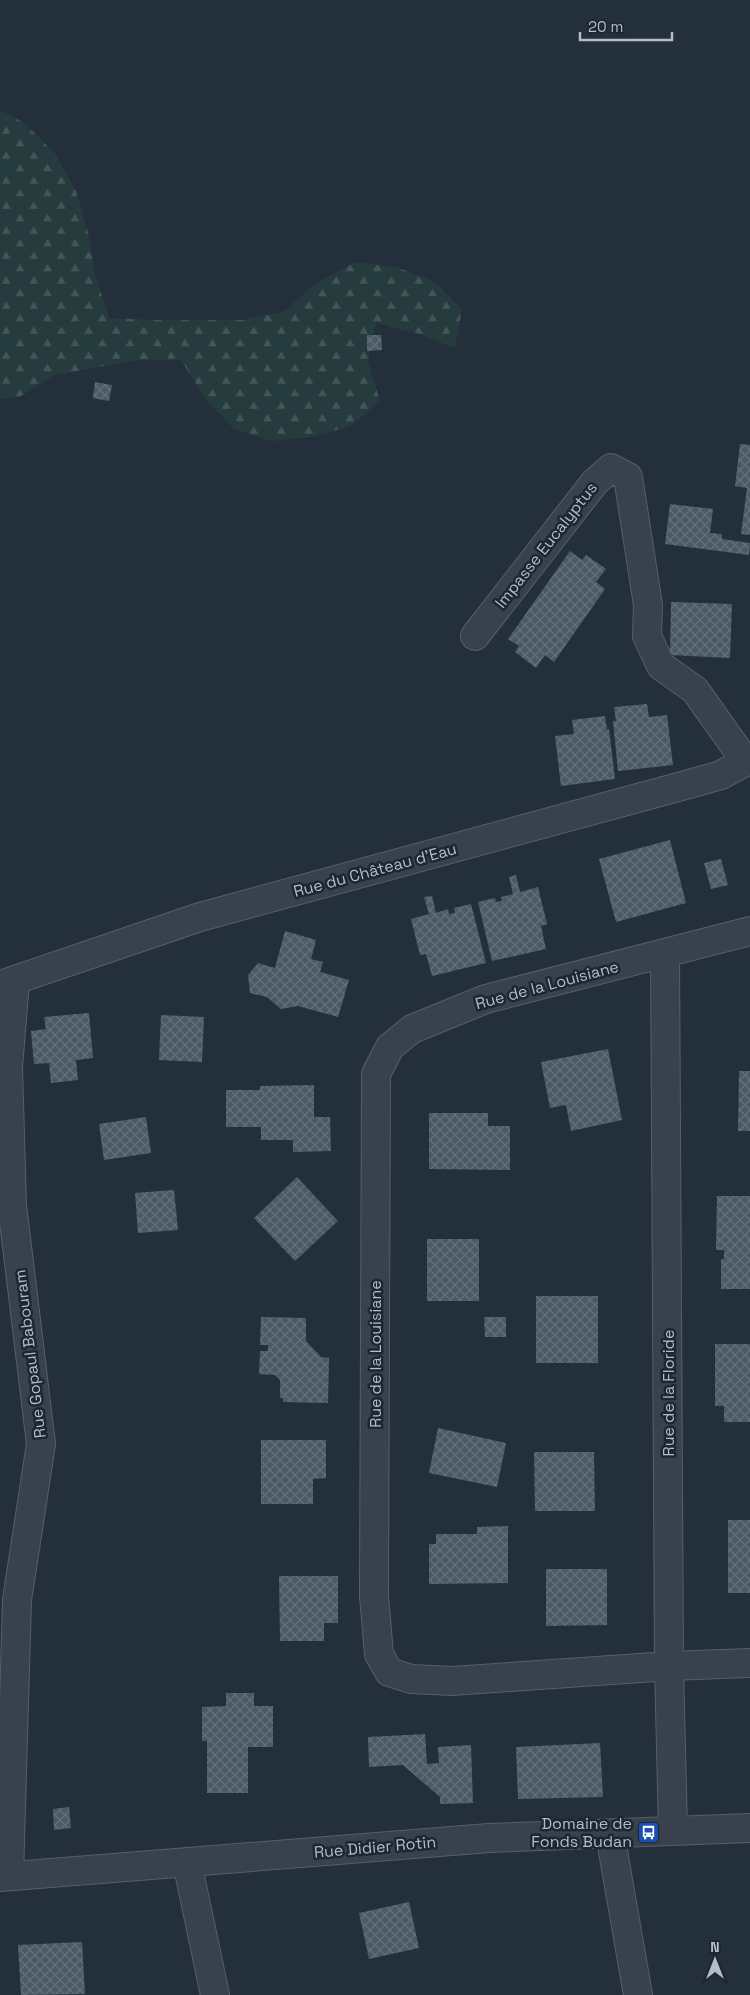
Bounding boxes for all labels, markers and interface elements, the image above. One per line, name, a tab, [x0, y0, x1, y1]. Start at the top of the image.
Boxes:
scale bar	[580, 10, 672, 42]
text: 20 m	[588, 17, 623, 36]
street label: Impasse Eucalyptus	[490, 478, 602, 612]
street label: Rue du Château d'Eau	[291, 838, 459, 902]
street label: Rue de la Louisiane	[473, 956, 621, 1014]
street label: Rue Gopaul Babouram	[9, 1269, 51, 1439]
street label: Rue de la Louisiane	[365, 1280, 386, 1428]
street label: Rue de la Floride	[658, 1330, 679, 1456]
place label: Domaine de Fonds Budan	[531, 1813, 632, 1852]
bus stop icon: Domaine de Fonds Budan	[636, 1820, 660, 1844]
street label: Rue Didier Rotin	[313, 1831, 437, 1863]
north arrow	[690, 1935, 740, 1985]
text: N	[710, 1938, 720, 1956]

